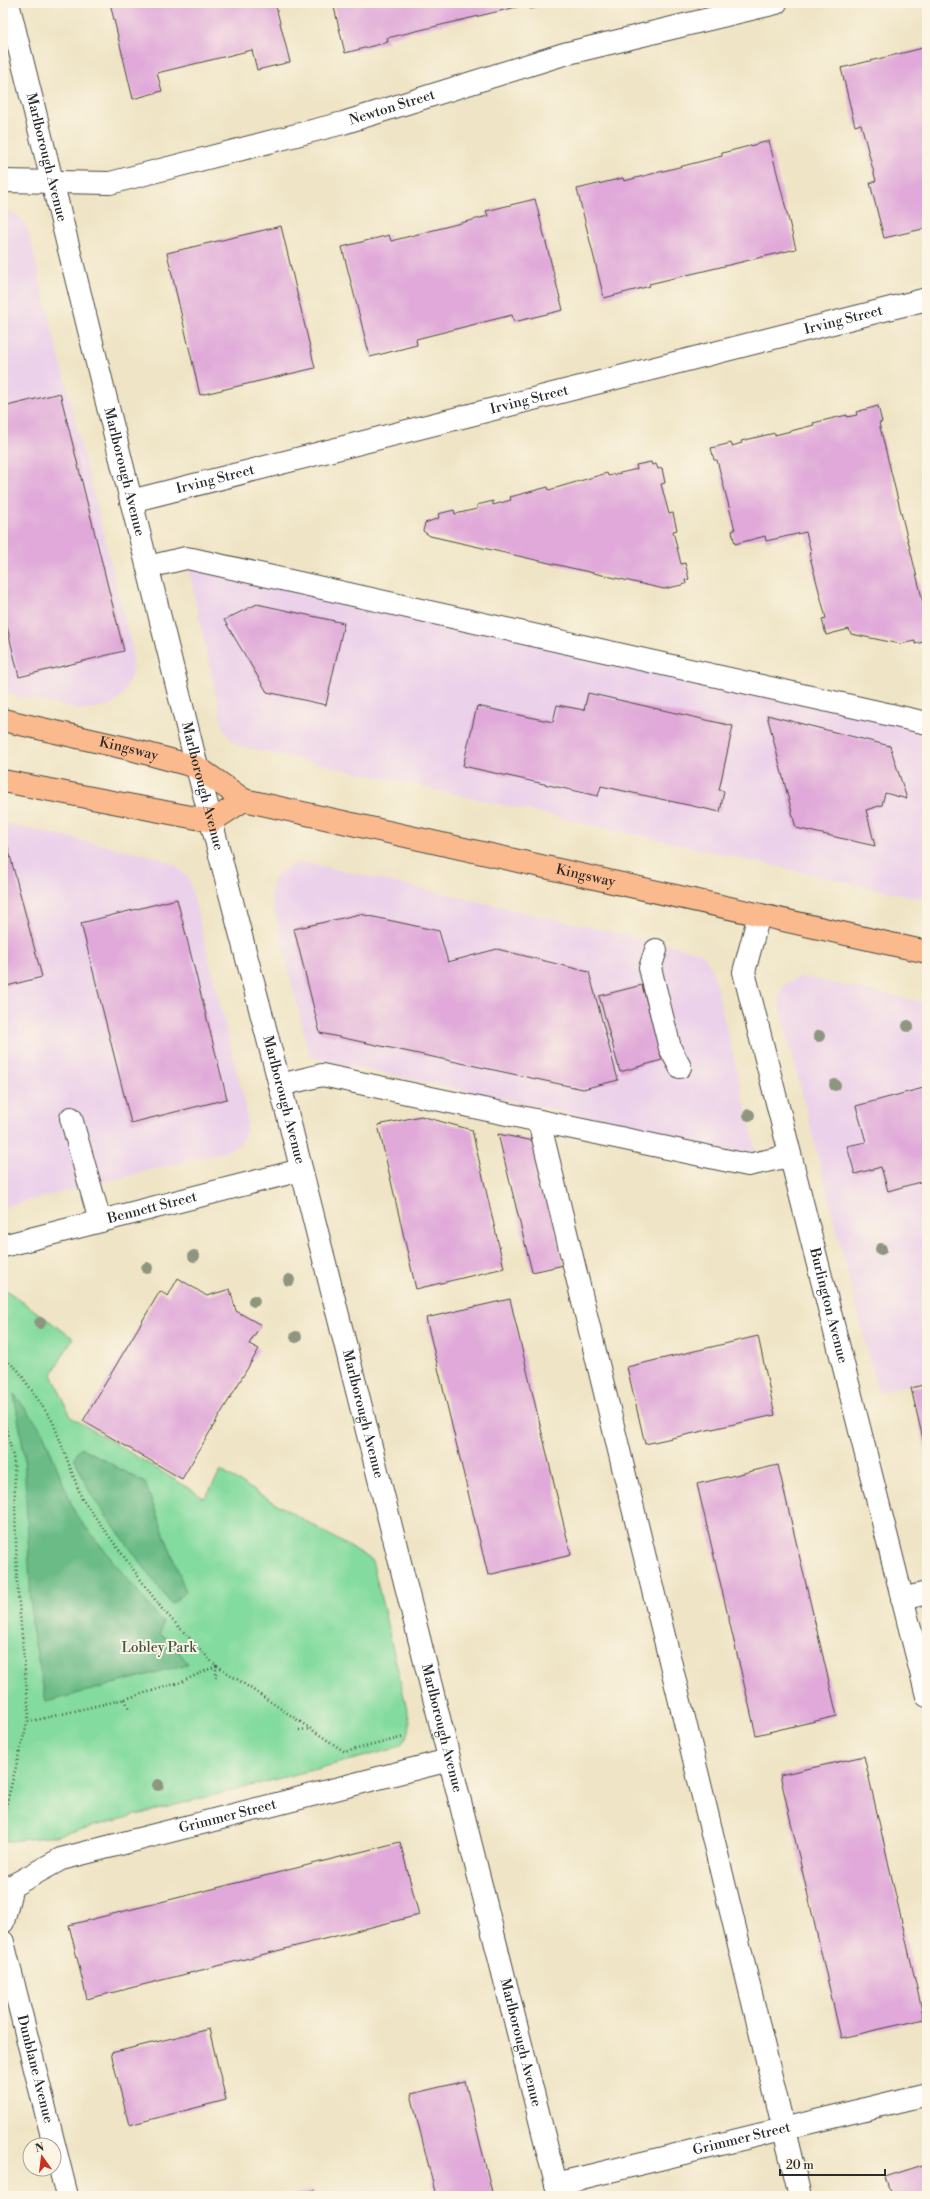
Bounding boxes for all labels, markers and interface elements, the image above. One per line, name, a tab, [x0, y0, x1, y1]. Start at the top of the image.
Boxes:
street label: Newton Street	[347, 86, 437, 130]
street label: Marlborough Avenue	[22, 91, 71, 223]
street label: Irving Street	[802, 302, 884, 339]
street label: Irving Street	[488, 381, 570, 418]
street label: Marlborough Avenue	[99, 406, 149, 538]
street label: Irving Street	[174, 461, 256, 498]
street label: Marlborough Avenue	[177, 720, 227, 852]
street label: Kingsway	[97, 733, 160, 765]
street label: Kingsway	[554, 861, 617, 891]
street label: Marlborough Avenue	[258, 1034, 309, 1166]
street label: Bennett Street	[105, 1188, 199, 1228]
street label: Burlington Avenue	[805, 1245, 852, 1365]
street label: Marlborough Avenue	[338, 1348, 388, 1480]
park label: Lobley Park	[121, 1639, 197, 1657]
street label: Marlborough Avenue	[417, 1662, 466, 1794]
street label: Grimmer Street	[177, 1795, 278, 1838]
street label: Marlborough Avenue	[496, 1976, 545, 2109]
street label: Dunblane Avenue	[13, 2013, 57, 2125]
street label: Grimmer Street	[691, 2118, 792, 2159]
north arrow	[22, 2137, 62, 2177]
text: N	[34, 2140, 46, 2156]
scale bar	[780, 2151, 885, 2177]
text: 20 m	[786, 2158, 814, 2173]

